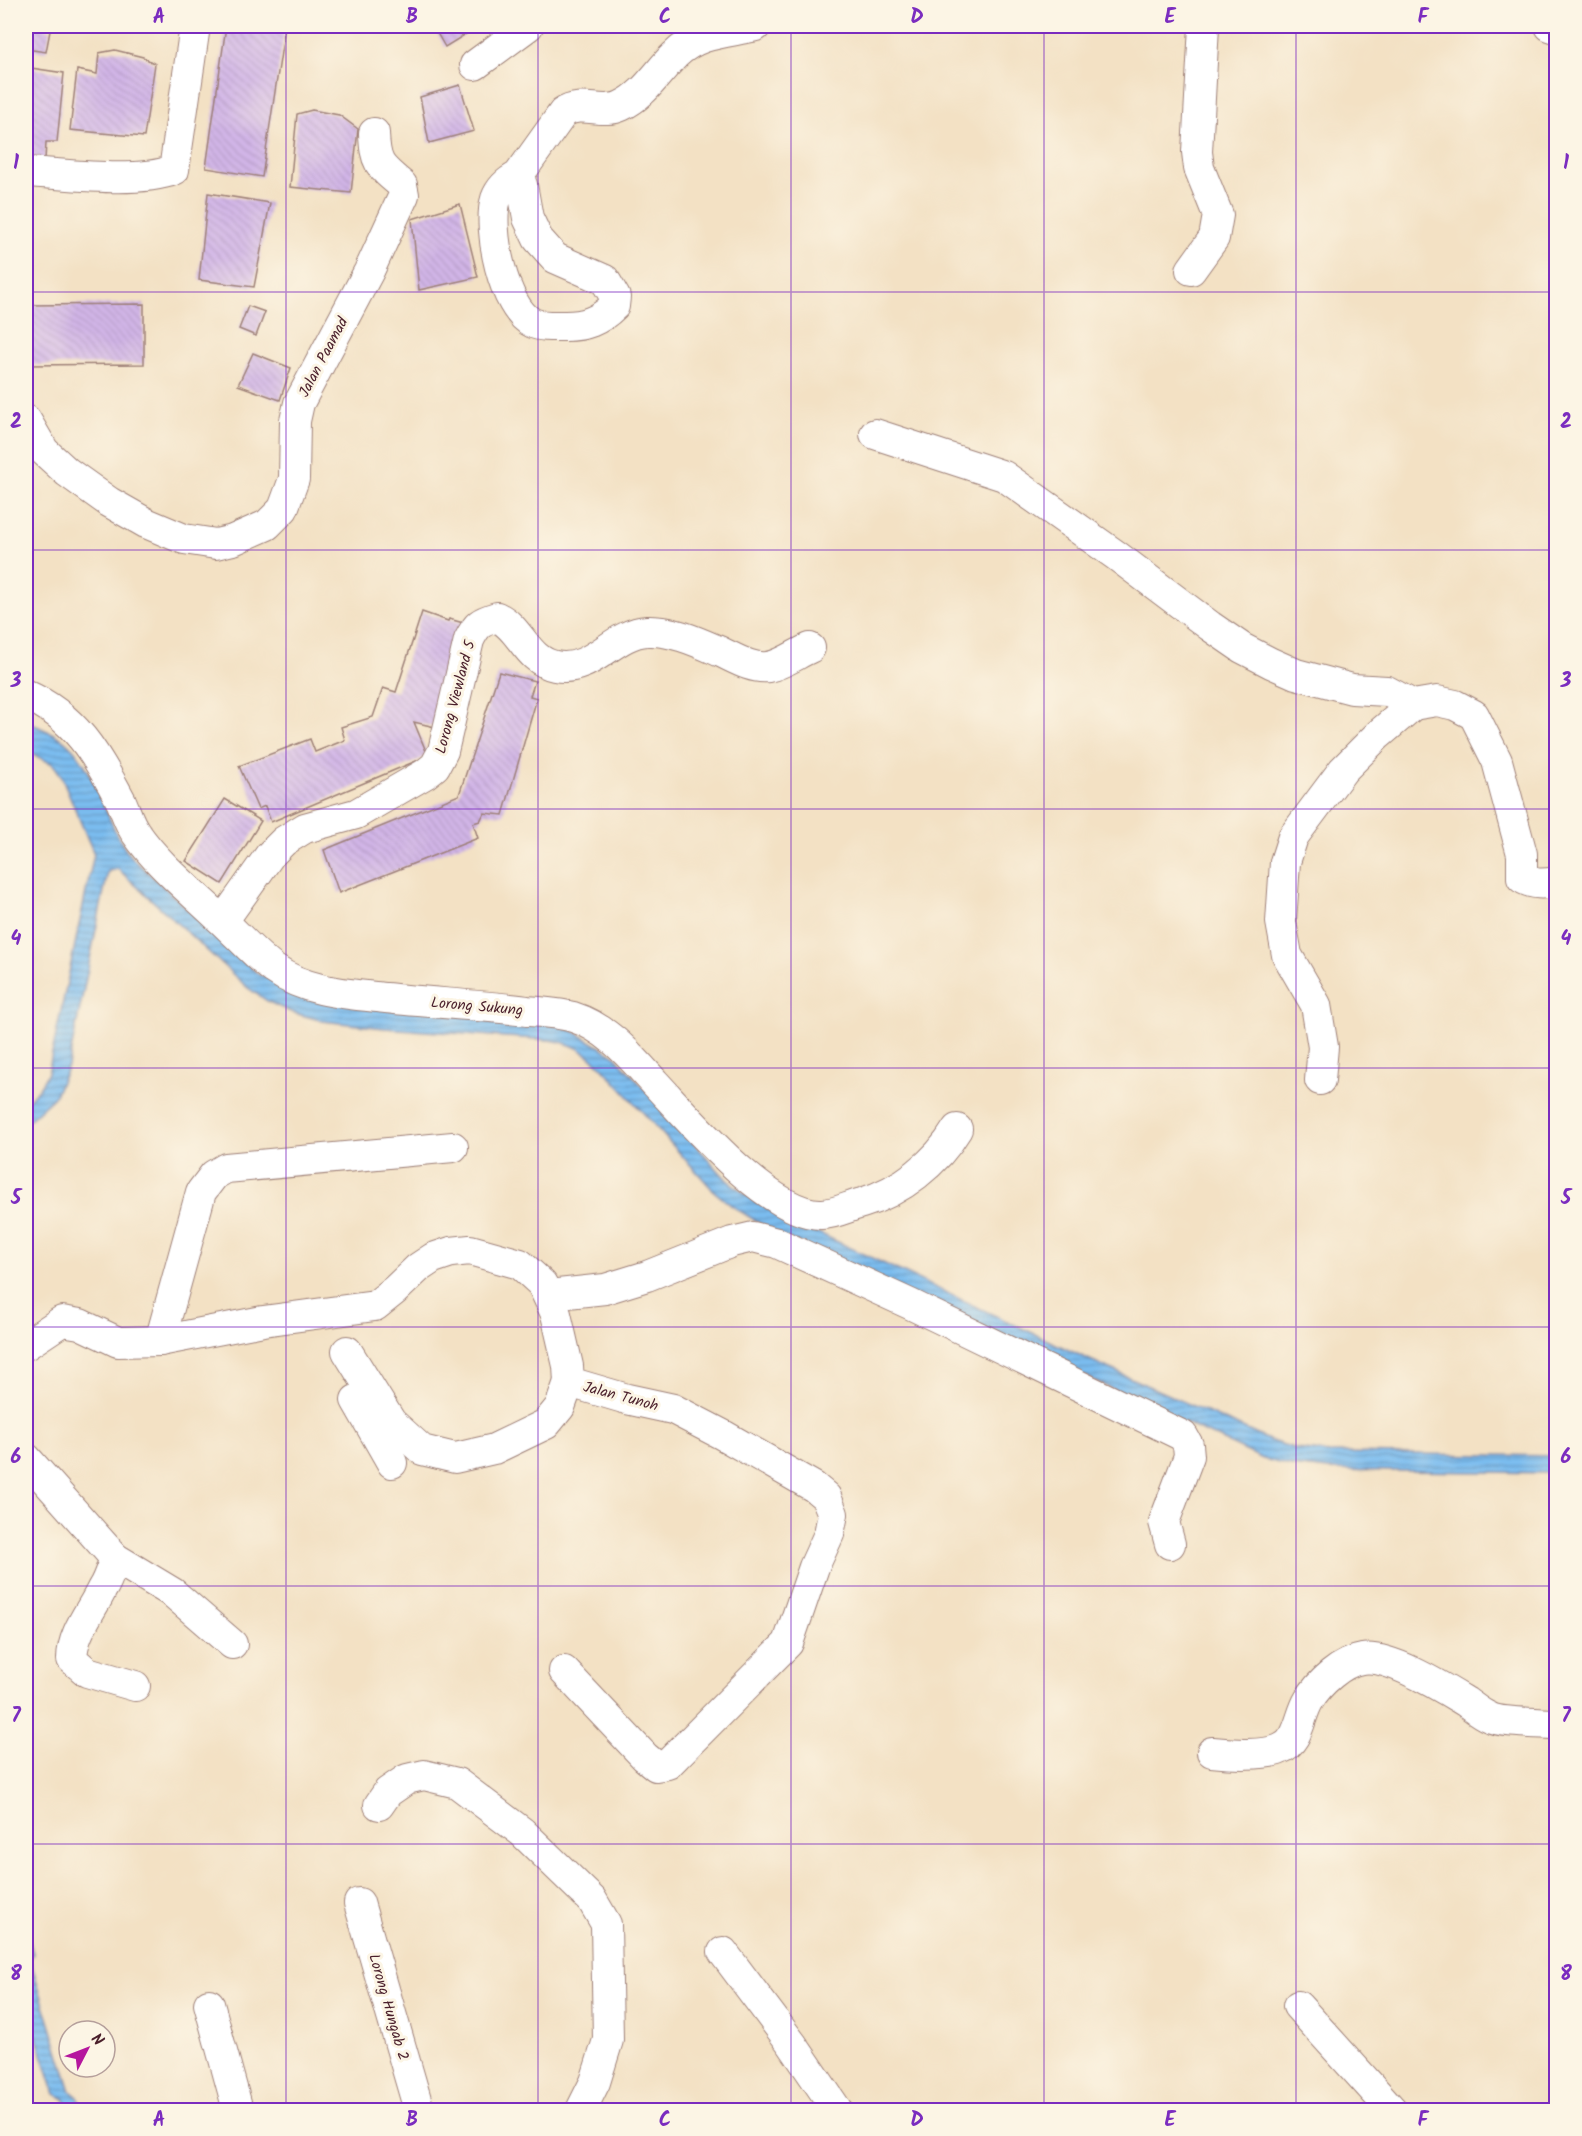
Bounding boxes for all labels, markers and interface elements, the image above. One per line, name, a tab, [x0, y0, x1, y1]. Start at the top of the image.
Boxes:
text: A	[153, 2, 165, 34]
text: B	[406, 2, 418, 34]
text: C	[659, 2, 671, 34]
text: D	[910, 2, 924, 34]
text: E	[1164, 2, 1176, 34]
text: F	[1418, 2, 1430, 34]
text: 1	[13, 148, 19, 180]
text: 1	[1563, 148, 1569, 180]
street label: Jalan Paamad	[293, 313, 355, 402]
text: 2	[10, 407, 22, 439]
text: 2	[1560, 407, 1572, 439]
street label: Lorong Viewland 5	[429, 637, 483, 757]
text: 3	[10, 666, 22, 698]
text: 3	[1560, 666, 1572, 698]
text: 4	[11, 924, 22, 956]
text: 4	[1561, 924, 1572, 956]
street label: Lorong Sukung	[430, 991, 524, 1023]
text: 5	[10, 1183, 23, 1215]
text: 5	[1560, 1183, 1573, 1215]
street label: Jalan Tunoh	[581, 1375, 661, 1419]
text: 6	[11, 1442, 22, 1474]
text: 6	[1561, 1442, 1572, 1474]
text: 7	[11, 1701, 21, 1733]
text: 7	[1561, 1701, 1571, 1733]
street label: Lorong Hungab 2	[361, 1951, 415, 2063]
text: 8	[10, 1959, 22, 1991]
text: 8	[1560, 1959, 1572, 1991]
north arrow	[57, 2019, 117, 2079]
text: N	[84, 2028, 110, 2052]
text: A	[153, 2105, 165, 2136]
text: B	[406, 2105, 418, 2136]
text: C	[659, 2105, 671, 2136]
text: D	[910, 2105, 924, 2136]
text: E	[1164, 2105, 1176, 2136]
text: F	[1418, 2105, 1430, 2136]

